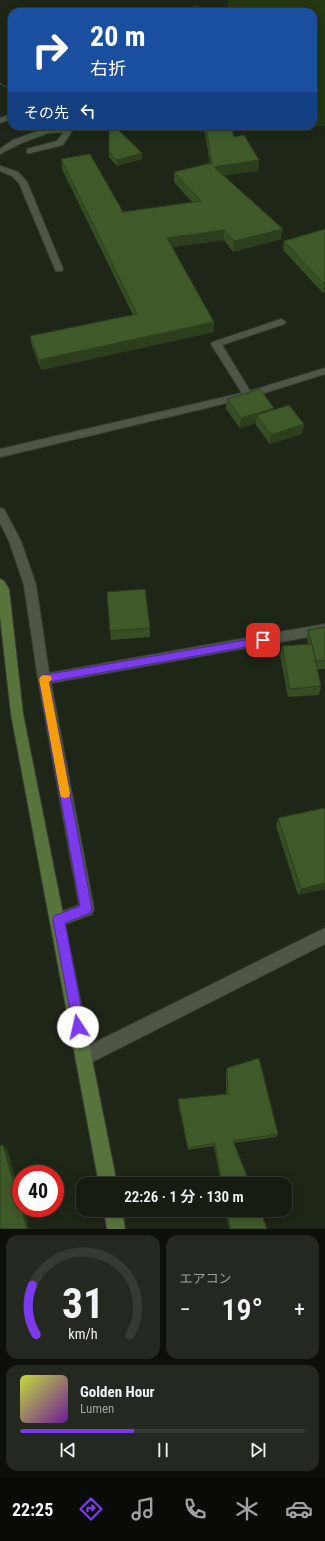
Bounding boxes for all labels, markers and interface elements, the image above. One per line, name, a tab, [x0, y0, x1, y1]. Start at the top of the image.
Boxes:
text: 20 m	[90, 20, 146, 53]
icon: right	[24, 24, 76, 76]
text: 右折	[90, 58, 126, 79]
icon: left	[77, 100, 99, 122]
text: その先	[24, 104, 69, 122]
pin	[246, 623, 280, 657]
icon: arrive	[252, 629, 274, 651]
position arrow	[57, 1006, 99, 1048]
speed limit sign: 40	[12, 1165, 64, 1217]
text: 22:26 · 1 分 · 130 m	[124, 1188, 244, 1206]
text: エアコン	[180, 1271, 232, 1286]
text: 31	[62, 1279, 104, 1328]
text: 19°	[221, 1292, 263, 1327]
text: −	[180, 1297, 191, 1322]
text: +	[294, 1297, 305, 1322]
text: km/h	[68, 1326, 97, 1342]
text: Golden Hour	[80, 1383, 155, 1401]
text: Lumen	[80, 1401, 114, 1416]
icon: previous	[57, 1439, 79, 1461]
icon: pause	[152, 1439, 174, 1461]
icon: next	[247, 1439, 269, 1461]
icon: directions	[77, 1495, 105, 1523]
icon: music	[129, 1495, 157, 1523]
icon: phone	[181, 1495, 209, 1523]
icon: climate	[233, 1495, 261, 1523]
icon: car	[285, 1495, 313, 1523]
text: 22:25	[12, 1499, 53, 1520]

